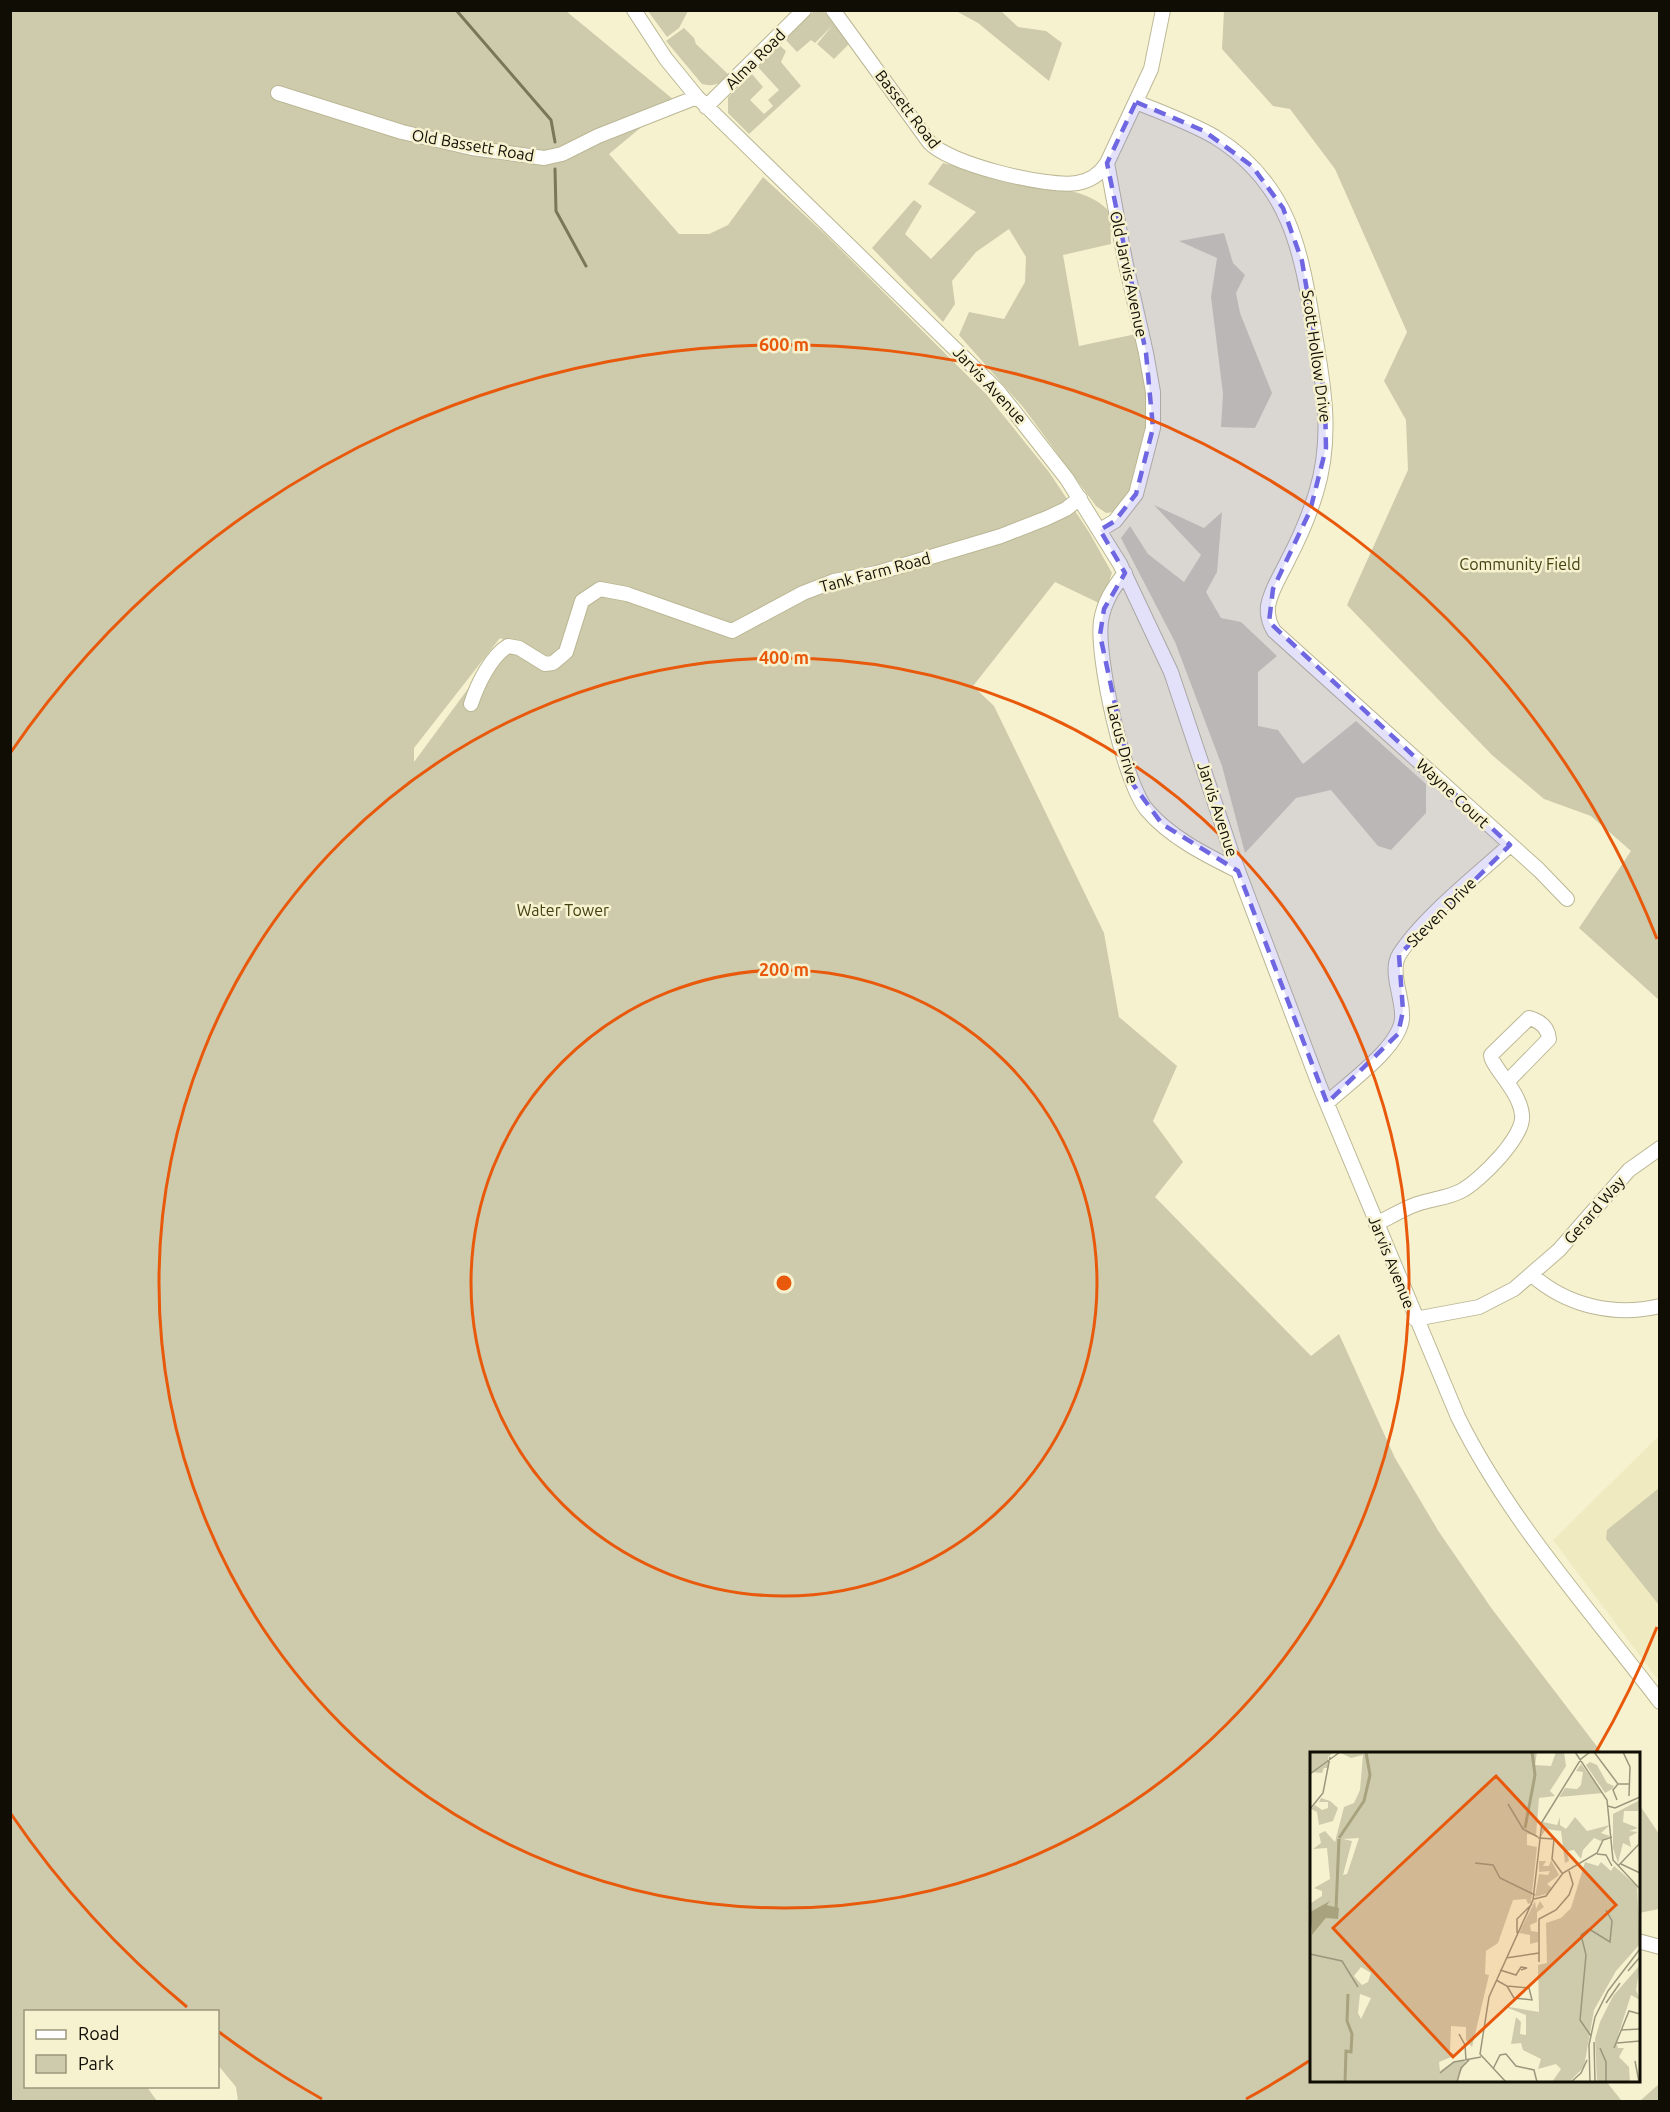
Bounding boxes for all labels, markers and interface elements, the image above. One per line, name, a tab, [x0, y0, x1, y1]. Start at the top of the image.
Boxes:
street label: Alma Road	[721, 25, 789, 93]
street label: Bassett Road	[872, 66, 944, 152]
street label: Old Bassett Road	[410, 125, 536, 165]
street label: Old Jarvis Avenue	[1107, 209, 1151, 339]
street label: Scott Hollow Drive	[1299, 289, 1335, 423]
text: 600 m	[759, 334, 809, 354]
street label: Jarvis Avenue	[950, 343, 1030, 427]
street label: Tank Farm Road	[818, 549, 932, 595]
park label: Community Field	[1459, 555, 1581, 573]
text: 400 m	[759, 647, 809, 667]
street label: Lacus Drive	[1104, 702, 1142, 786]
street label: Wayne Court	[1413, 755, 1494, 832]
street label: Jarvis Avenue	[1194, 759, 1242, 859]
street label: Steven Drive	[1403, 874, 1479, 950]
park label: Water Tower	[517, 901, 609, 919]
text: 200 m	[759, 959, 809, 979]
street label: Gerard Way	[1560, 1172, 1628, 1247]
street label: Jarvis Avenue	[1365, 1213, 1419, 1311]
centre of rings	[774, 1273, 794, 1293]
inset map	[1310, 1752, 1640, 2082]
legend	[24, 2010, 219, 2088]
text: Road	[78, 2023, 120, 2043]
text: Park	[78, 2053, 114, 2073]

